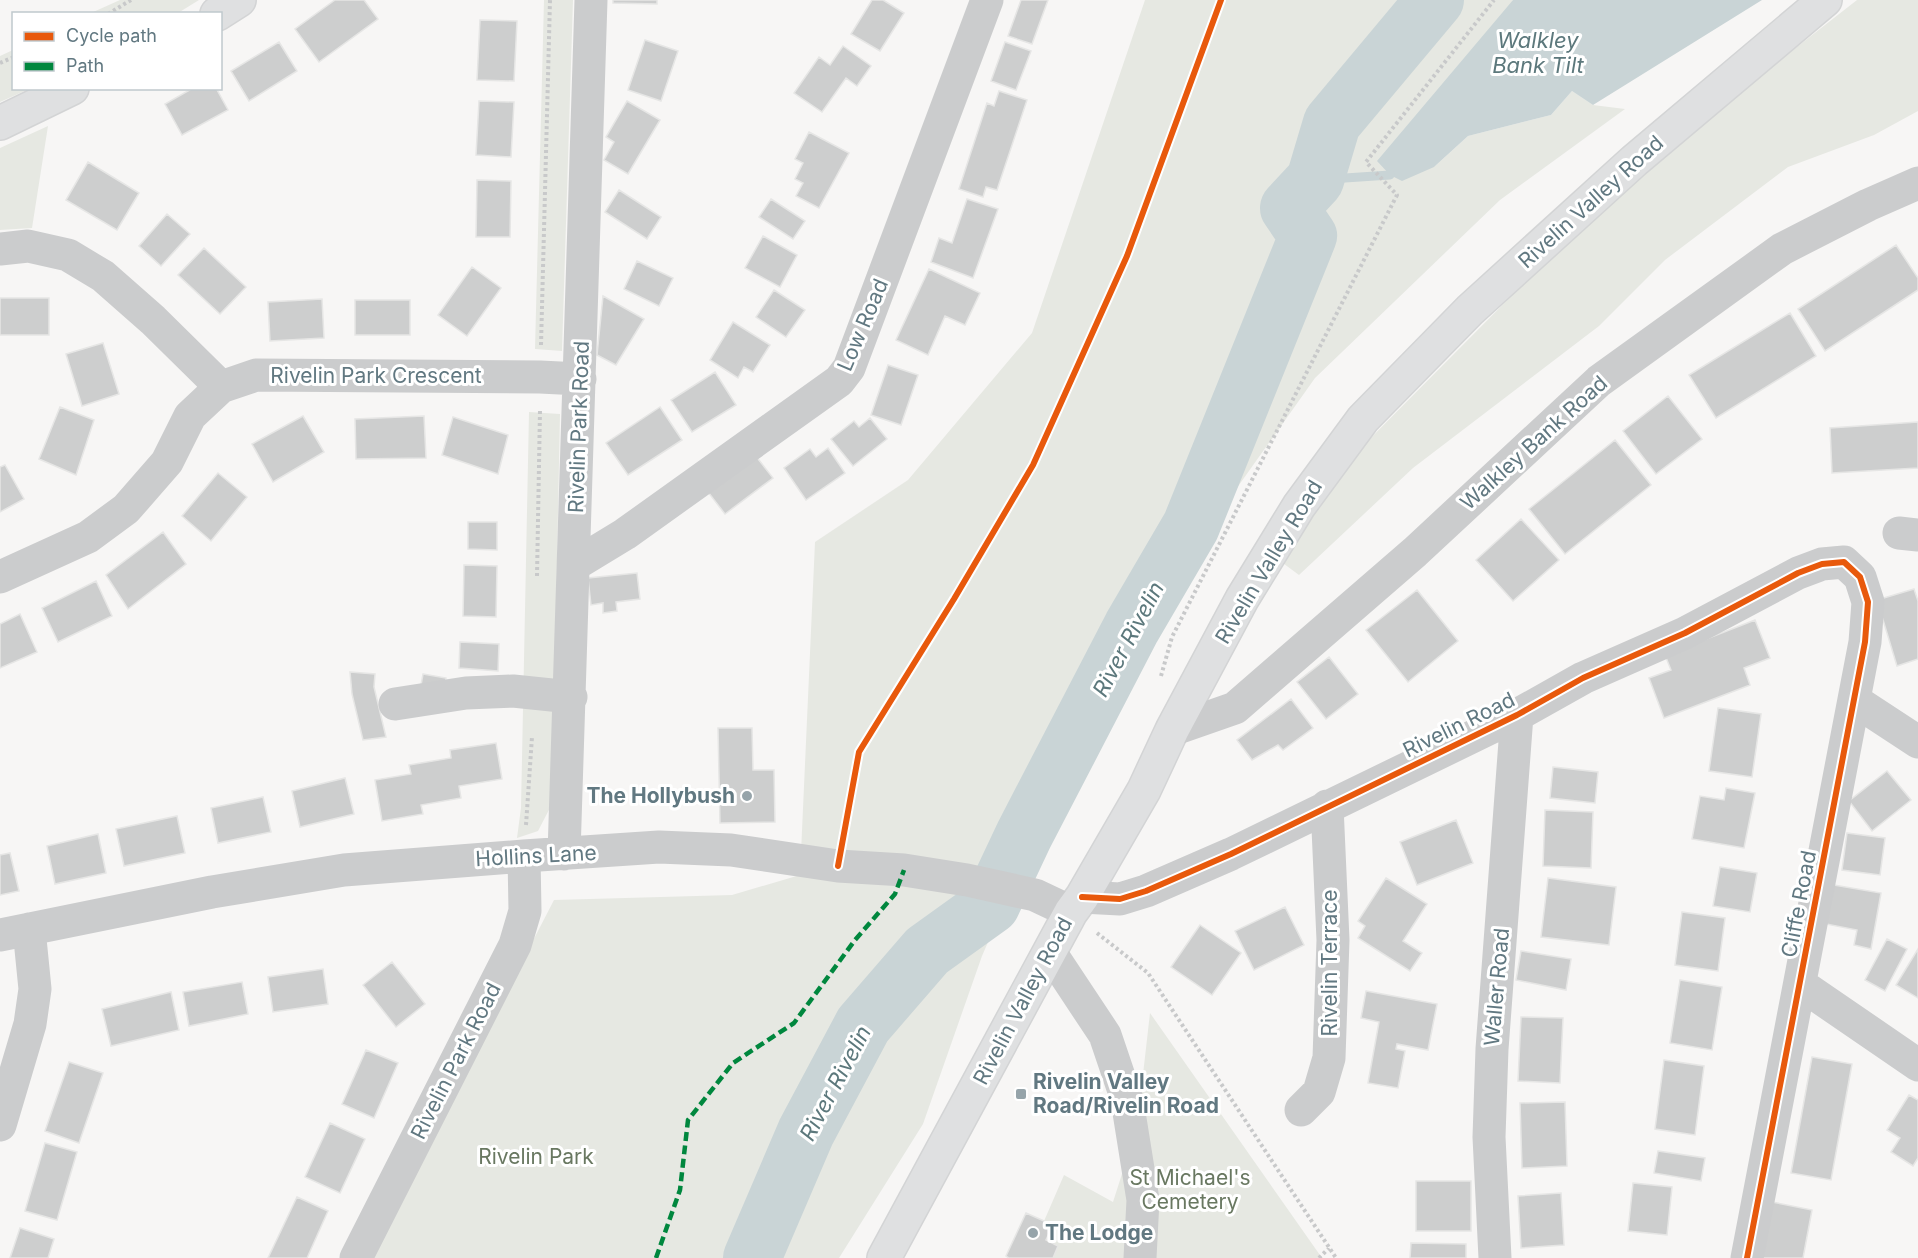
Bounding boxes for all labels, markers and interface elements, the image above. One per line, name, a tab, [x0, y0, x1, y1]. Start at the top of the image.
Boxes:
legend	[12, 12, 222, 90]
text: Cycle path	[66, 25, 157, 46]
water label: Walkley Bank Tilt	[1492, 27, 1585, 78]
text: Path	[66, 55, 104, 76]
street label: Rivelin Valley Road	[1513, 130, 1668, 273]
street label: Low Road	[832, 275, 893, 375]
street label: Rivelin Park Road	[563, 340, 594, 513]
street label: Rivelin Park Crescent	[270, 363, 482, 388]
street label: Walkley Bank Road	[1455, 370, 1612, 515]
street label: Rivelin Valley Road	[1210, 475, 1327, 648]
water label: River Rivelin	[1087, 577, 1169, 701]
street label: Rivelin Road	[1399, 687, 1519, 762]
place label: The Hollybush	[586, 783, 735, 808]
marker: The Hollybush	[740, 789, 754, 803]
street label: Hollins Lane	[475, 840, 597, 871]
street label: Cliffe Road	[1776, 848, 1821, 960]
street label: Rivelin Terrace	[1317, 889, 1342, 1037]
street label: Rivelin Valley Road	[968, 913, 1077, 1089]
street label: Waller Road	[1479, 927, 1514, 1047]
street label: Rivelin Park Road	[405, 978, 506, 1143]
water label: River Rivelin	[794, 1021, 876, 1145]
place label: Rivelin Valley Road/Rivelin Road	[1033, 1069, 1219, 1118]
marker: Rivelin Valley Road/Rivelin Road	[1014, 1087, 1028, 1101]
park label: Rivelin Park	[478, 1144, 594, 1169]
park label: St Michael's Cemetery	[1129, 1165, 1251, 1214]
place label: The Lodge	[1045, 1220, 1153, 1245]
marker: The Lodge	[1026, 1226, 1040, 1240]

